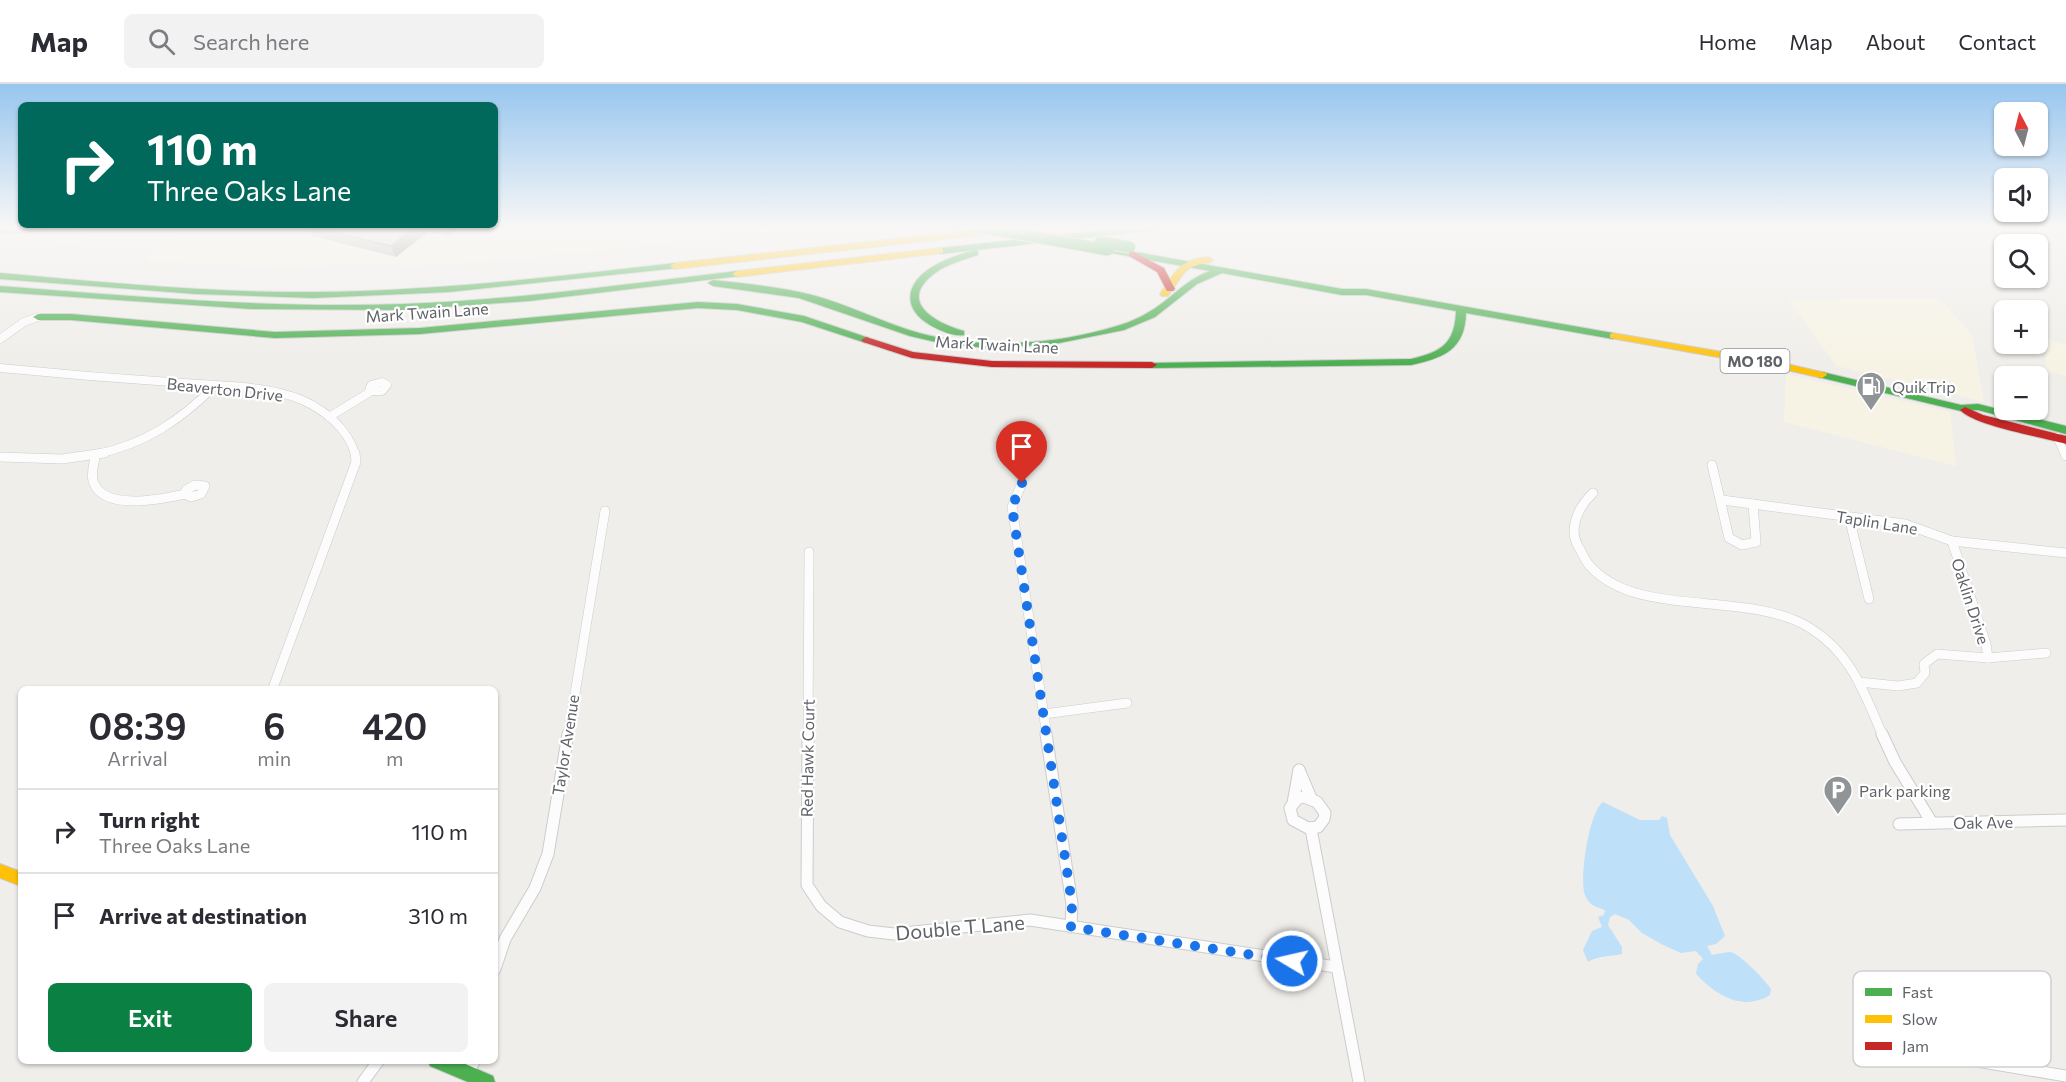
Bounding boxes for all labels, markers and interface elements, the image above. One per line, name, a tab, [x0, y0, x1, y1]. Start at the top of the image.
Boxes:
search box	[124, 14, 544, 68]
text: Map	[30, 24, 88, 58]
icon: search	[145, 25, 178, 58]
text: Search here	[193, 28, 309, 55]
text: Home	[1699, 29, 1756, 54]
text: Map	[1789, 29, 1833, 54]
text: About	[1866, 29, 1925, 54]
text: Contact	[1958, 29, 2036, 54]
north arrow	[1994, 102, 2048, 156]
map controls	[1994, 102, 2048, 420]
text: 110 m	[147, 122, 258, 174]
icon: right	[48, 126, 126, 204]
button: sound	[1994, 168, 2048, 222]
text: Three Oaks Lane	[147, 174, 351, 207]
button: search	[1994, 234, 2048, 288]
street label: Mark Twain Lane	[365, 298, 489, 326]
button: +	[1994, 300, 2048, 354]
street label: Mark Twain Lane	[935, 331, 1059, 357]
road number: MO 180	[1720, 349, 1790, 373]
button: −	[1994, 366, 2048, 420]
fuel station icon: QuikTrip	[1855, 370, 1887, 412]
street label: Beaverton Drive	[166, 373, 284, 405]
place label: QuikTrip	[1892, 377, 1956, 396]
pin	[996, 421, 1047, 483]
icon: arrive	[1005, 430, 1038, 463]
street label: Taplin Lane	[1835, 506, 1919, 538]
street label: Oaklin Drive	[1948, 556, 1994, 646]
street label: Taylor Avenue	[548, 693, 582, 797]
street label: Red Hawk Court	[796, 698, 818, 817]
text: 08:39	[89, 703, 187, 747]
text: 6	[263, 703, 285, 747]
text: 420	[362, 703, 427, 747]
text: Arrival	[107, 746, 168, 770]
text: min	[257, 746, 291, 770]
text: m	[386, 746, 403, 770]
parking icon: Park parking	[1822, 774, 1854, 816]
place label: Park parking	[1859, 781, 1951, 800]
text: Turn right	[99, 806, 200, 833]
street label: Oak Ave	[1953, 812, 2013, 832]
icon: right	[48, 815, 81, 848]
text: 110 m	[411, 818, 468, 845]
text: Three Oaks Lane	[99, 833, 250, 857]
icon: arrive	[48, 899, 81, 932]
text: Arrive at destination	[99, 902, 307, 929]
text: 310 m	[408, 902, 468, 929]
street label: Double T Lane	[894, 909, 1026, 945]
position arrow	[1260, 929, 1324, 993]
legend	[1853, 971, 2051, 1067]
text: Fast	[1902, 982, 1933, 1001]
button: Exit	[48, 983, 252, 1052]
button: Share	[264, 983, 468, 1052]
text: Slow	[1902, 1009, 1938, 1028]
text: Jam	[1902, 1036, 1929, 1055]

